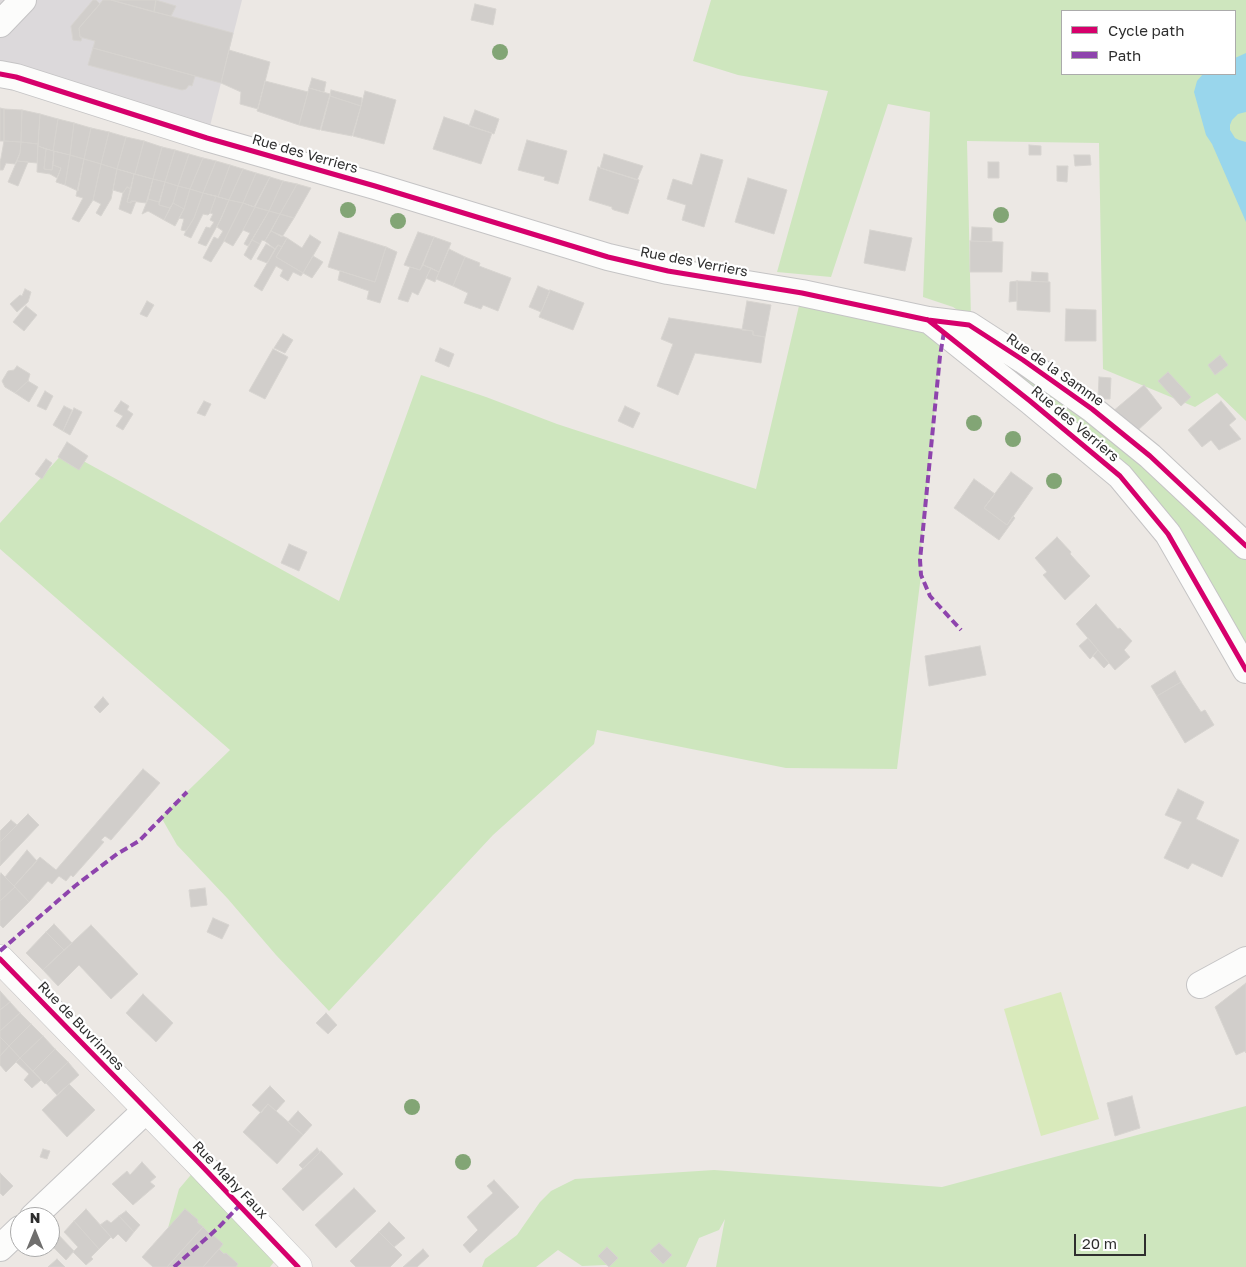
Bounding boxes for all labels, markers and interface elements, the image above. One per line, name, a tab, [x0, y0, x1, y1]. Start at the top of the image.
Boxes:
legend	[1061, 10, 1236, 75]
text: Cycle path	[1108, 21, 1184, 39]
text: Path	[1108, 46, 1141, 64]
street label: Rue des Verriers	[250, 131, 360, 177]
street label: Rue des Verriers	[639, 243, 749, 281]
street label: Rue de la Samme	[1003, 330, 1107, 410]
street label: Rue des Verriers	[1028, 382, 1122, 466]
street label: Rue de Buvrinnes	[34, 978, 128, 1074]
street label: Rue Mahy Faux	[189, 1138, 271, 1222]
north arrow	[10, 1207, 60, 1257]
text: N	[30, 1209, 40, 1226]
scale bar	[1076, 1224, 1148, 1256]
text: 20 m	[1082, 1234, 1117, 1252]

